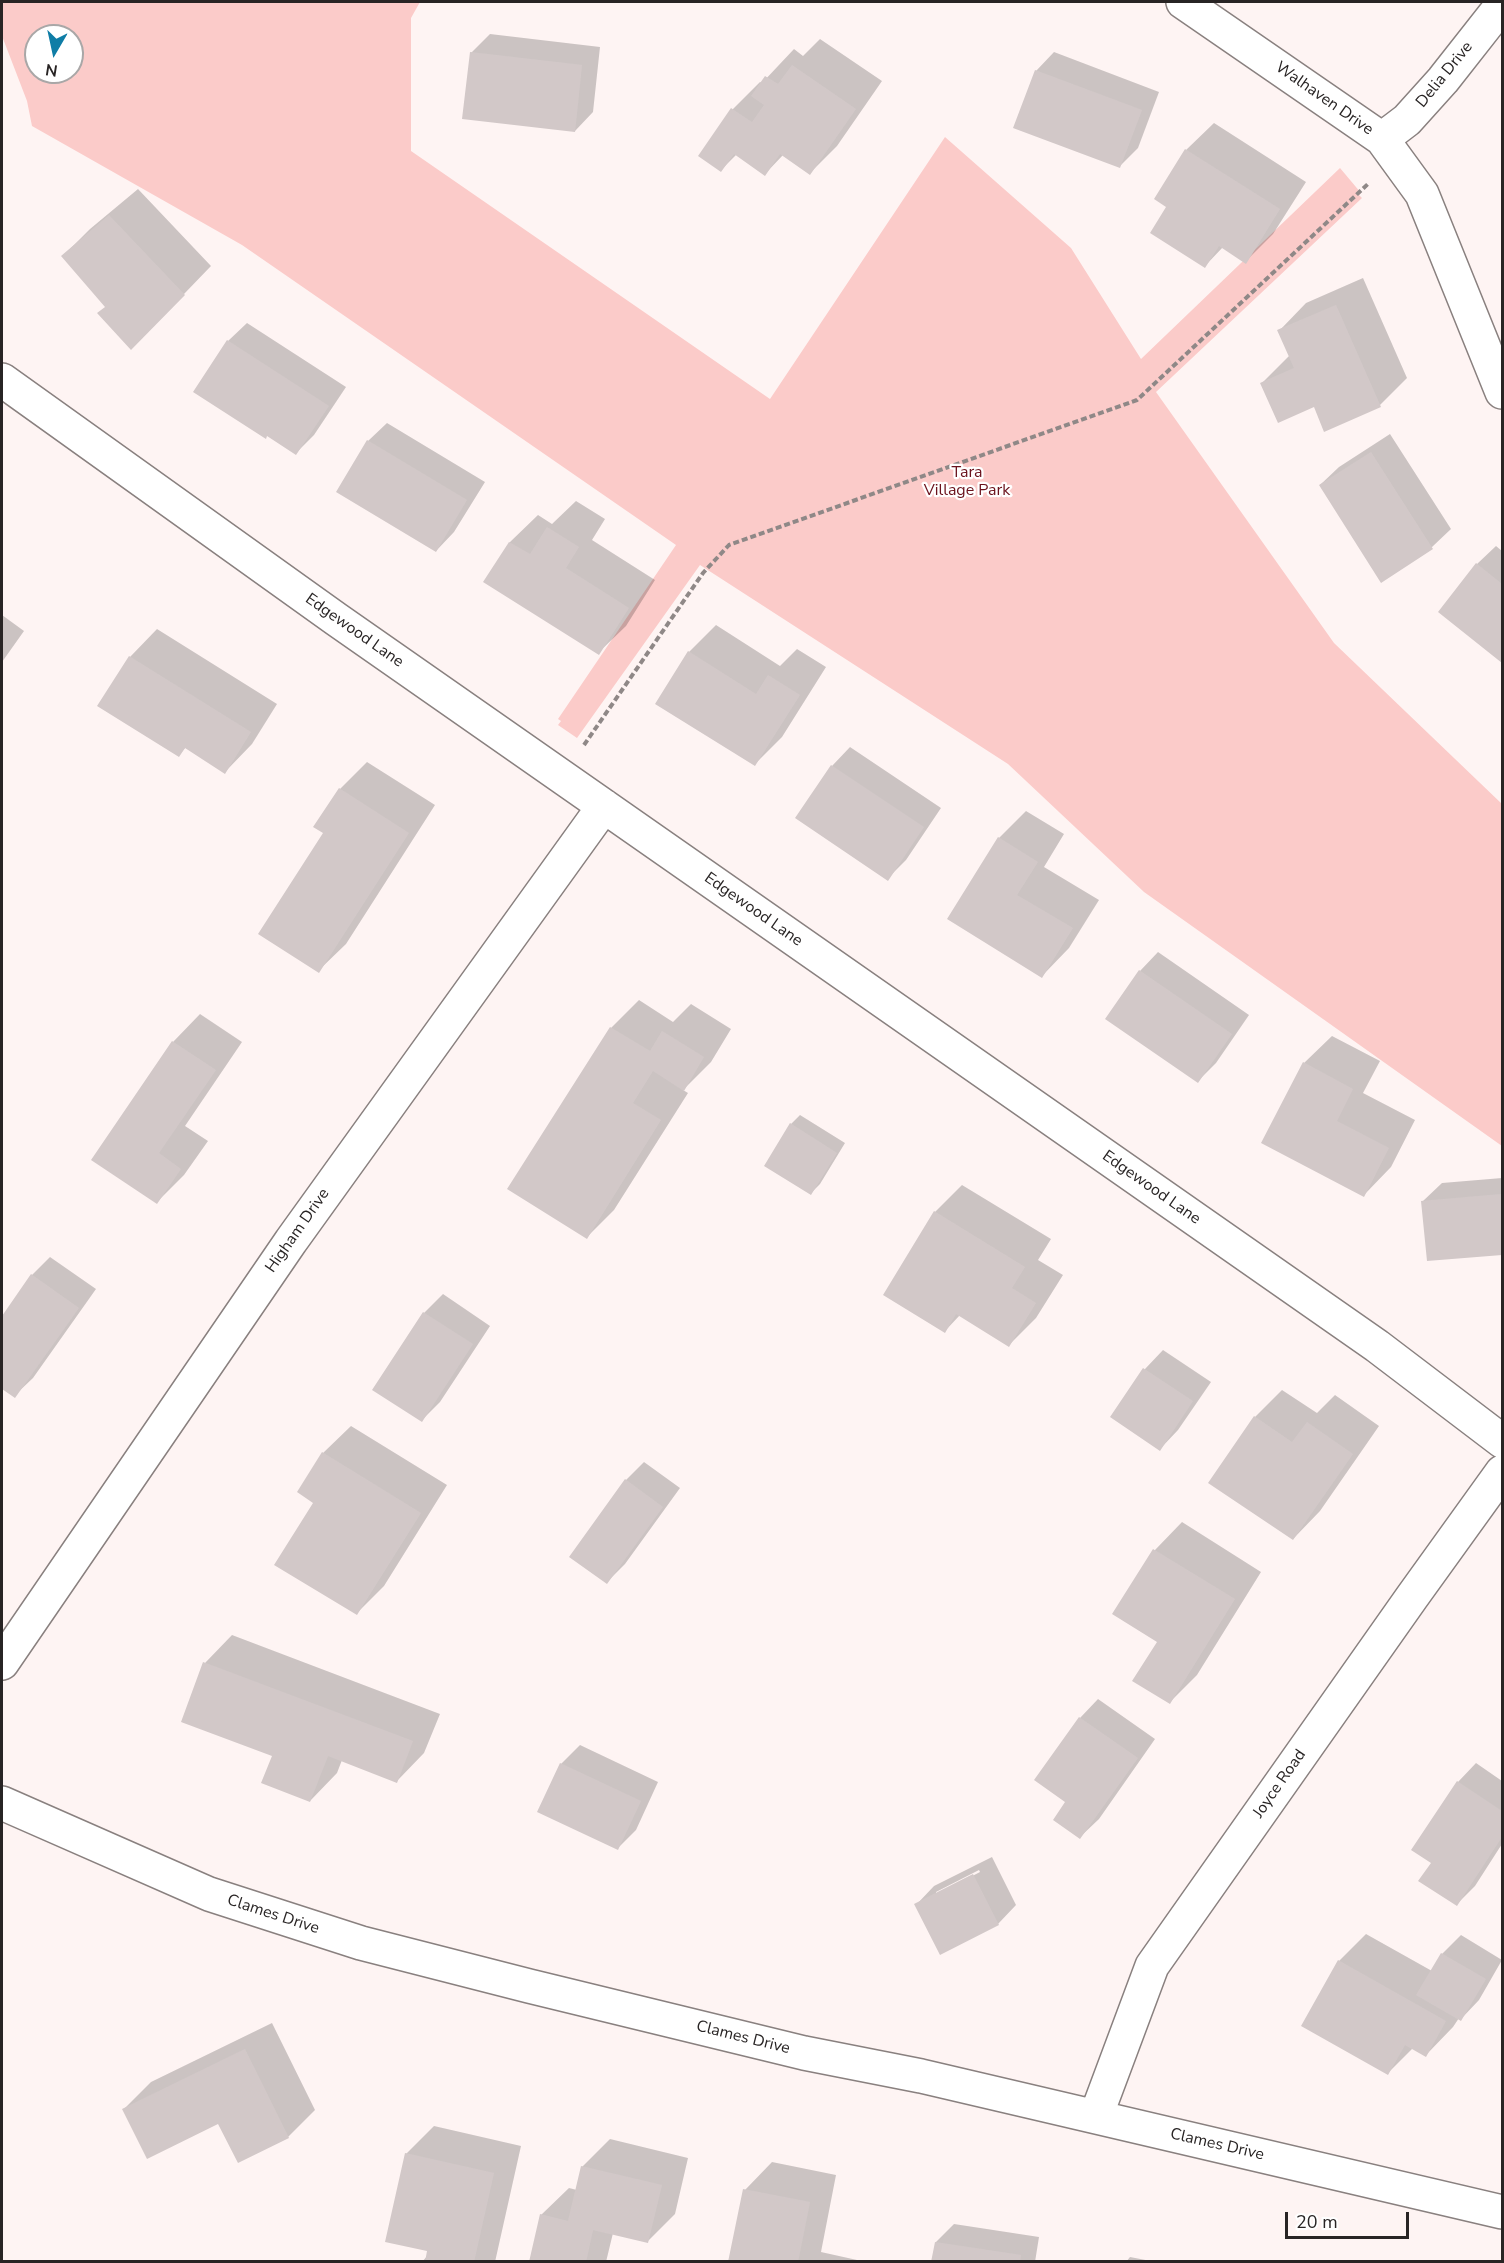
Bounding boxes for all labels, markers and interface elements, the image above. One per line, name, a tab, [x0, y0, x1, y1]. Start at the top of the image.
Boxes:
north arrow	[24, 24, 84, 84]
street label: Delia Drive	[1413, 38, 1477, 112]
text: N	[44, 58, 59, 82]
street label: Walhaven Drive	[1271, 58, 1377, 140]
park label: Tara Village Park	[924, 463, 1010, 501]
street label: Edgewood Lane	[301, 590, 407, 672]
street label: Edgewood Lane	[700, 869, 806, 951]
street label: Edgewood Lane	[1098, 1147, 1204, 1229]
street label: Higham Drive	[262, 1185, 334, 1277]
street label: Joyce Road	[1249, 1746, 1311, 1822]
street label: Clames Drive	[224, 1891, 322, 1939]
street label: Clames Drive	[694, 2017, 792, 2059]
street label: Clames Drive	[1168, 2125, 1266, 2165]
scale bar	[1288, 2200, 1412, 2238]
text: 20 m	[1296, 2210, 1338, 2234]

